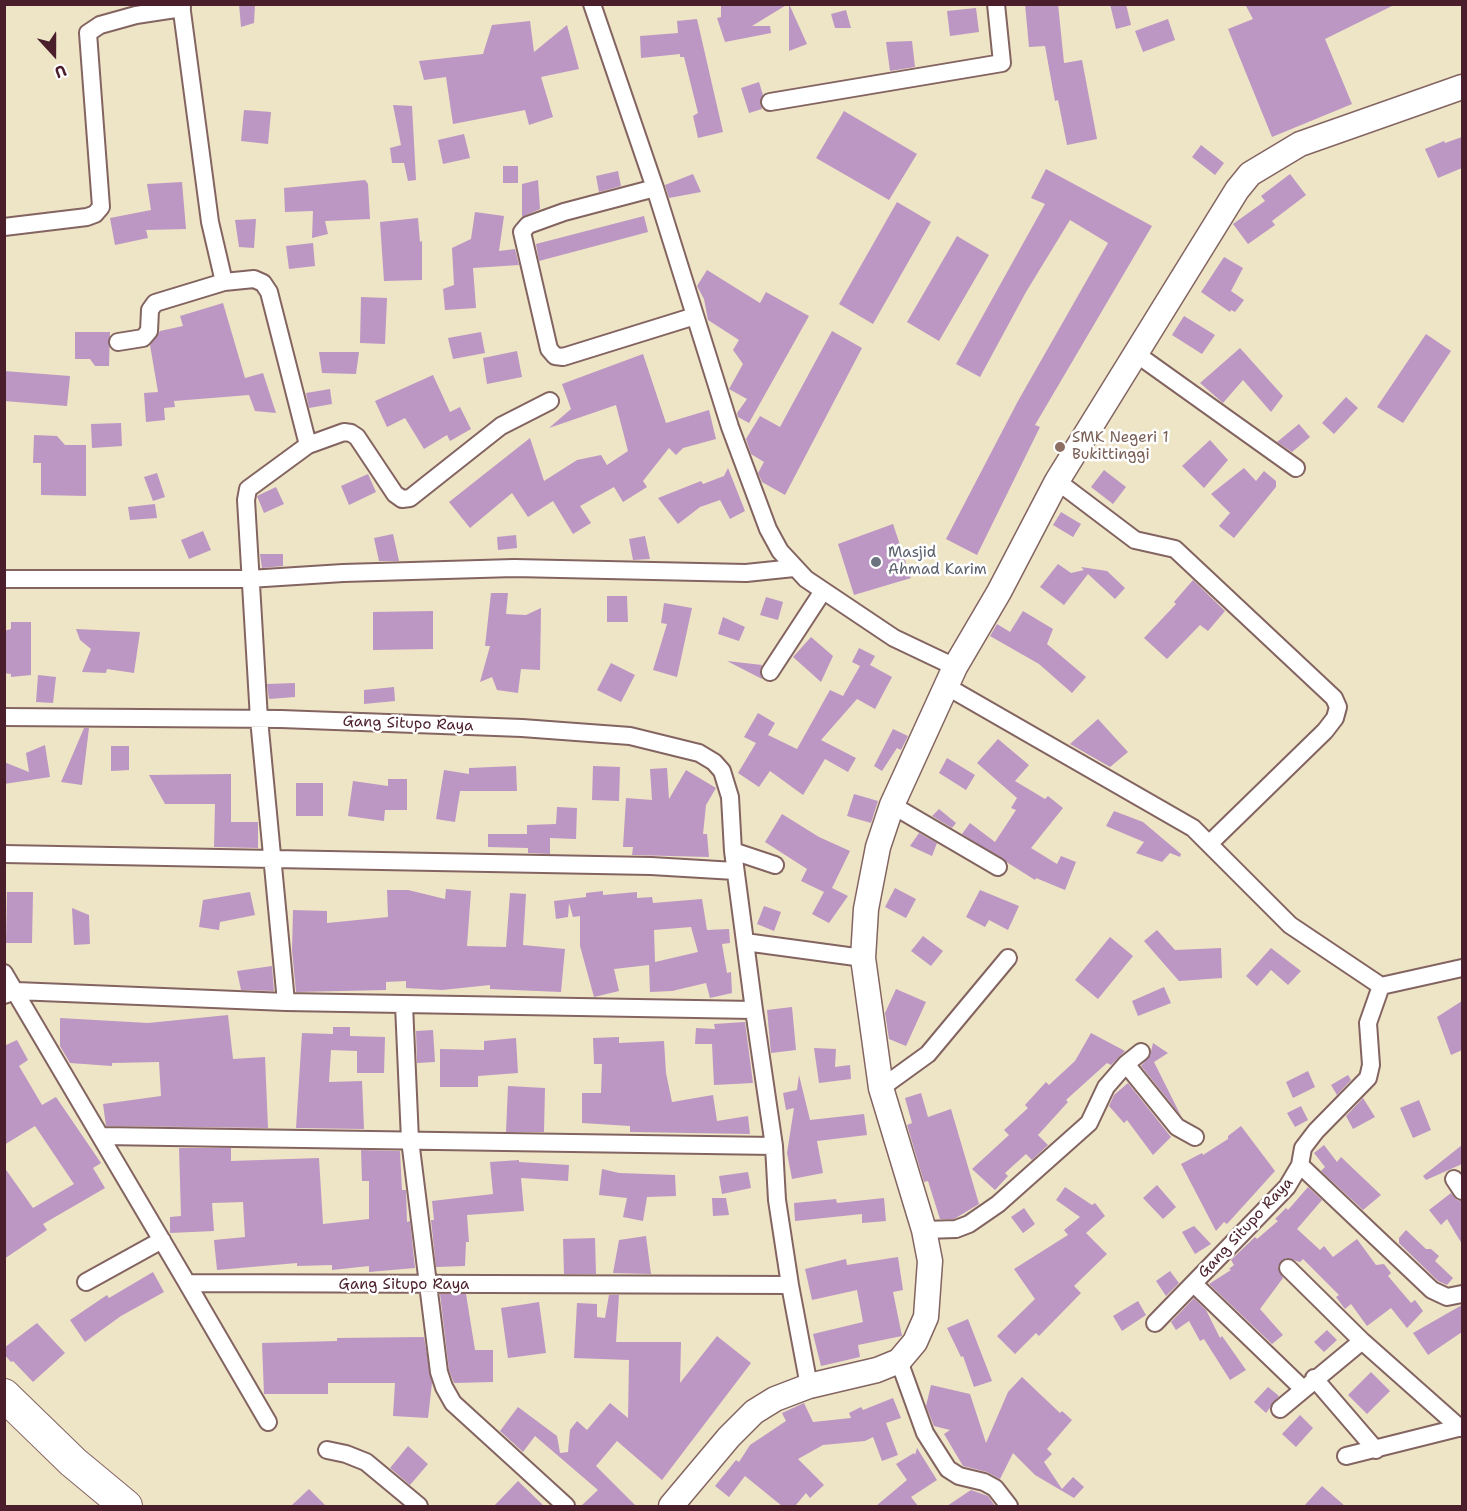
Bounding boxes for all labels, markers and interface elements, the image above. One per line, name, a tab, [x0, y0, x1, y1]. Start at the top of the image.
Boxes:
north arrow	[24, 24, 84, 84]
text: U	[52, 60, 70, 83]
place label: SMK Negeri 1 Bukittinggi	[1072, 429, 1169, 464]
marker: SMK Negeri 1 Bukittinggi	[1053, 440, 1067, 454]
place label: Masjid Ahmad Karim	[888, 544, 987, 579]
marker: Masjid Ahmad Karim	[869, 555, 883, 569]
street label: Gang Situpo Raya	[342, 713, 474, 735]
street label: Gang Situpo Raya	[1195, 1174, 1297, 1282]
street label: Gang Situpo Raya	[339, 1276, 469, 1294]

